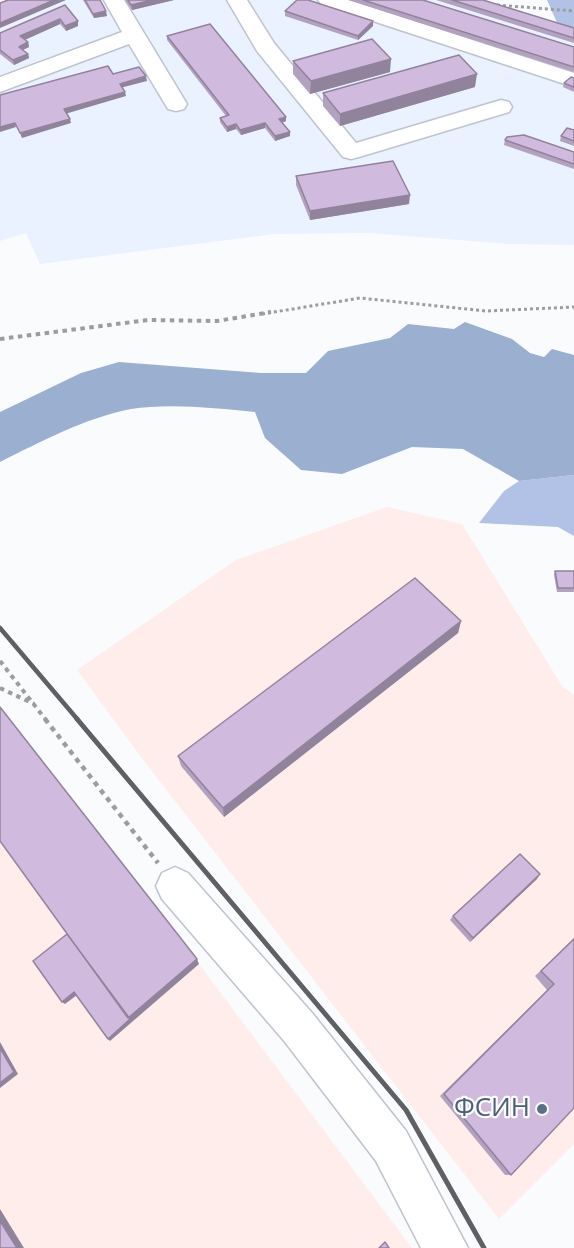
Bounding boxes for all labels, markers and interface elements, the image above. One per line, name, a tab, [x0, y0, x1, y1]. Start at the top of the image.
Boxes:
place label: ФСИН	[454, 1093, 530, 1125]
marker: ФСИН	[535, 1102, 549, 1116]

